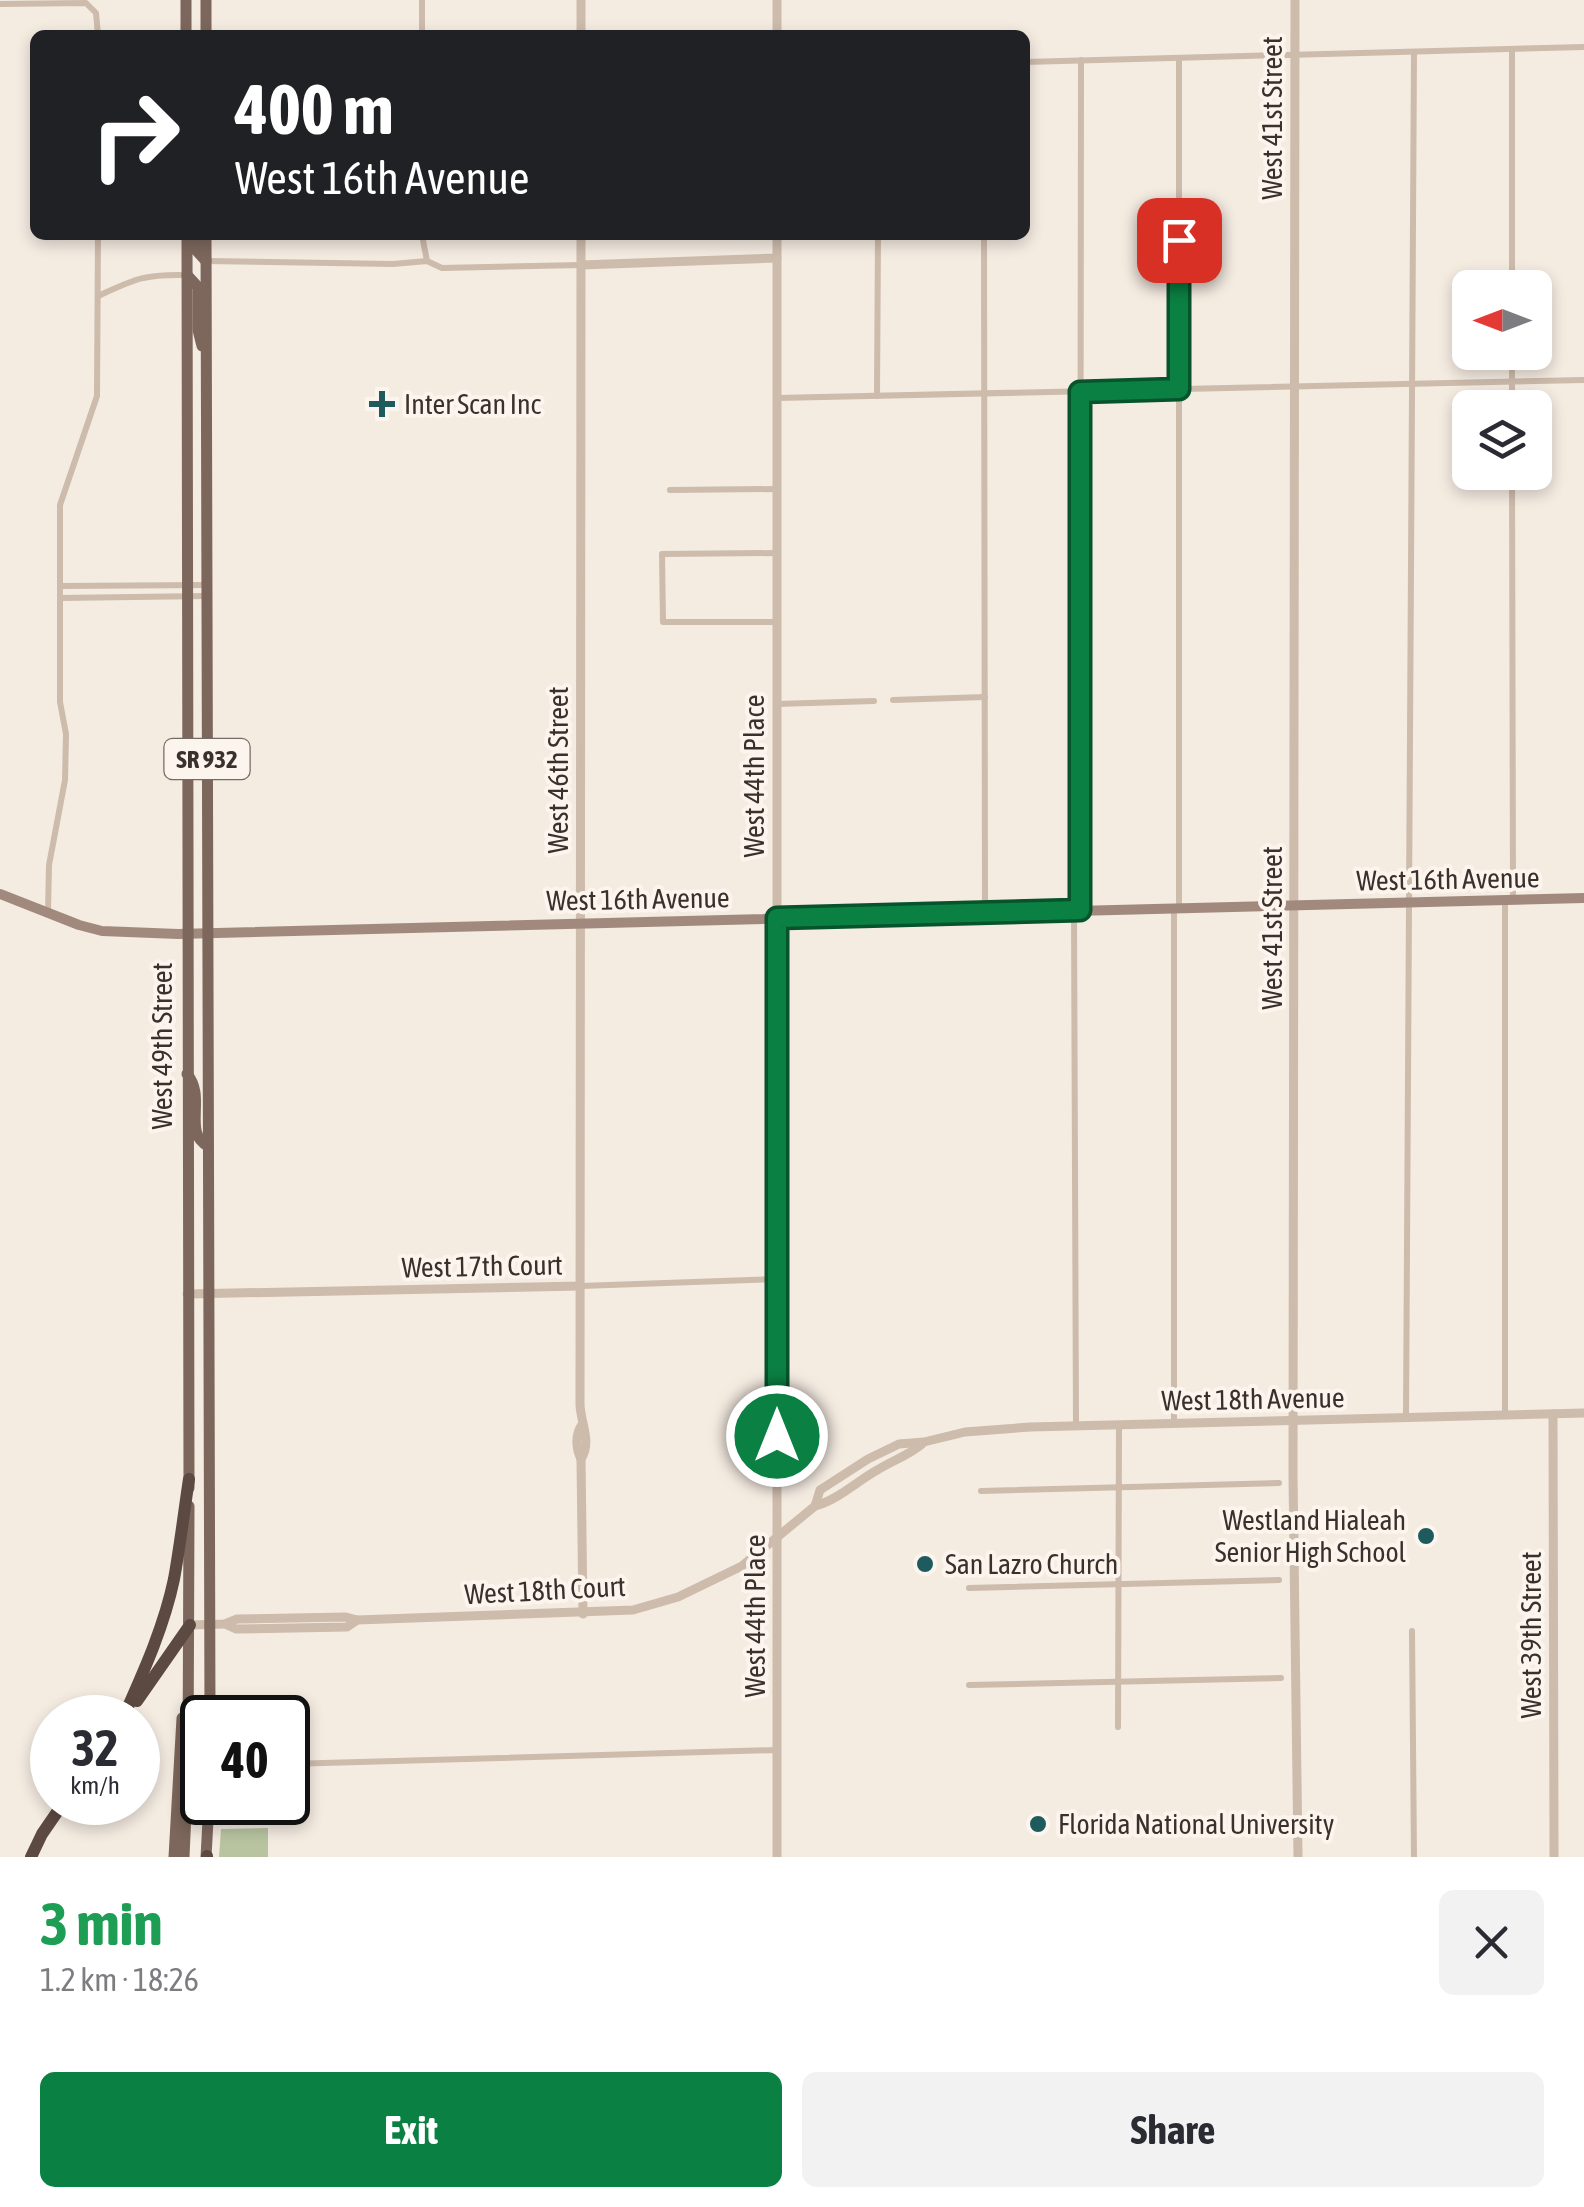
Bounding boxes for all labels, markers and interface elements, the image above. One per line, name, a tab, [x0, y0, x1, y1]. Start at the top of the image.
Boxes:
street label: West 41st Street	[1256, 36, 1288, 200]
text: 400 m	[235, 69, 394, 149]
icon: right	[70, 70, 200, 200]
text: West 16th Avenue	[235, 152, 530, 204]
pin	[1137, 198, 1222, 283]
icon: arrive	[1152, 213, 1207, 268]
north arrow	[1452, 270, 1552, 370]
map controls	[1452, 270, 1552, 490]
place label: Inter Scan Inc	[404, 388, 542, 420]
button: layers	[1452, 390, 1552, 490]
marker: Inter Scan Inc	[369, 391, 395, 417]
street label: West 46th Street	[542, 686, 574, 854]
street label: West 44th Place	[738, 695, 770, 858]
road number: SR 932	[164, 739, 250, 779]
street label: West 41st Street	[1256, 846, 1288, 1010]
street label: West 16th Avenue	[1356, 861, 1540, 897]
street label: West 16th Avenue	[546, 881, 730, 917]
street label: West 49th Street	[146, 962, 178, 1130]
street label: West 17th Court	[401, 1249, 563, 1283]
street label: West 18th Avenue	[1161, 1381, 1345, 1417]
position arrow	[725, 1384, 829, 1488]
place label: Westland Hialeah Senior High School	[1215, 1504, 1407, 1568]
marker: Westland Hialeah Senior High School	[1415, 1525, 1437, 1547]
street label: West 44th Place	[739, 1535, 771, 1698]
place label: San Lazro Church	[945, 1548, 1118, 1580]
street label: West 39th Street	[1515, 1551, 1547, 1719]
marker: San Lazro Church	[914, 1553, 936, 1575]
street label: West 18th Court	[464, 1570, 626, 1610]
speed limit sign: 40	[180, 1695, 310, 1825]
text: 32	[71, 1719, 118, 1777]
text: km/h	[70, 1771, 120, 1799]
place label: Florida National University	[1058, 1808, 1334, 1840]
marker: Florida National University	[1027, 1813, 1049, 1835]
text: 3 min	[40, 1889, 163, 1958]
button: close	[1439, 1890, 1544, 1995]
text: 1.2 km · 18:26	[40, 1961, 199, 1998]
button: Exit	[40, 2072, 782, 2187]
button: Share	[802, 2072, 1544, 2187]

